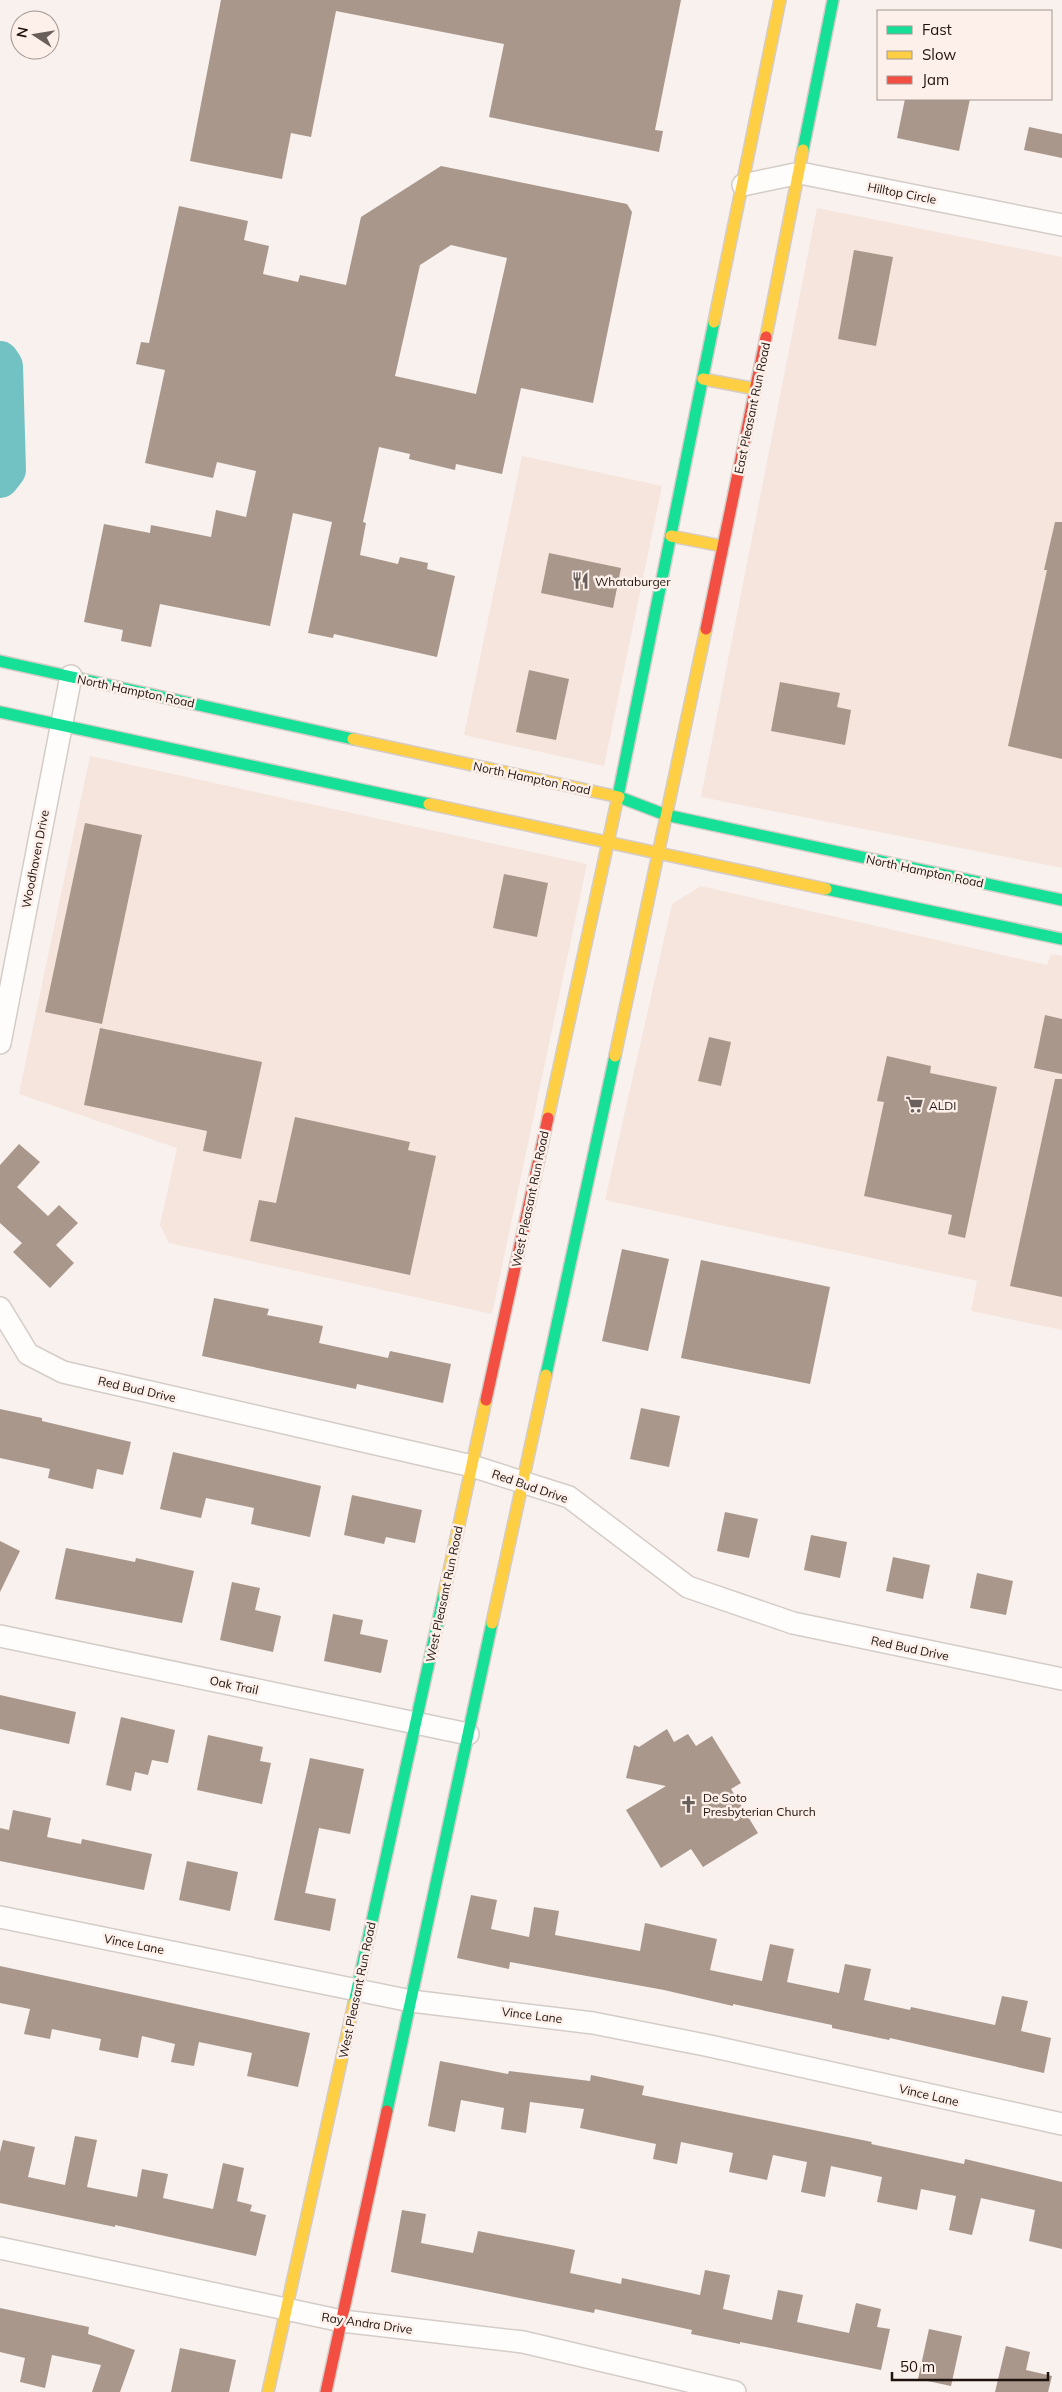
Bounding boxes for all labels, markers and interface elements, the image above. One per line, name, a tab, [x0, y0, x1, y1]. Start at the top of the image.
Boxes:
north arrow	[10, 10, 60, 60]
legend	[877, 10, 1052, 100]
text: Fast	[922, 20, 952, 39]
text: N	[12, 25, 32, 39]
text: Slow	[922, 45, 956, 64]
text: Jam	[922, 70, 949, 89]
street label: Hilltop Circle	[866, 179, 938, 207]
street label: East Pleasant Run Road	[731, 341, 773, 475]
restaurant icon: Whataburger	[571, 571, 591, 591]
place label: Whataburger	[595, 574, 671, 589]
street label: North Hampton Road	[76, 671, 196, 711]
street label: North Hampton Road	[472, 758, 592, 798]
street label: Woodhaven Drive	[18, 809, 52, 909]
street label: North Hampton Road	[865, 851, 985, 891]
supermarket icon: ALDI	[905, 1095, 925, 1115]
place label: ALDI	[929, 1098, 956, 1113]
street label: West Pleasant Run Road	[508, 1129, 552, 1269]
street label: Red Bud Drive	[97, 1373, 177, 1405]
street label: Red Bud Drive	[490, 1466, 570, 1506]
street label: West Pleasant Run Road	[422, 1524, 466, 1664]
street label: Red Bud Drive	[870, 1632, 950, 1664]
street label: Oak Trail	[208, 1673, 260, 1697]
place label: De Soto Presbyterian Church	[703, 1790, 816, 1819]
church icon: De Soto Presbyterian Church	[679, 1794, 699, 1814]
street label: West Pleasant Run Road	[335, 1920, 379, 2060]
street label: Vince Lane	[103, 1931, 165, 1957]
street label: Vince Lane	[501, 2004, 563, 2026]
street label: Vince Lane	[898, 2081, 960, 2109]
street label: Ray Andra Drive	[321, 2309, 413, 2337]
scale bar	[892, 2350, 1048, 2382]
text: 50 m	[900, 2357, 935, 2376]

